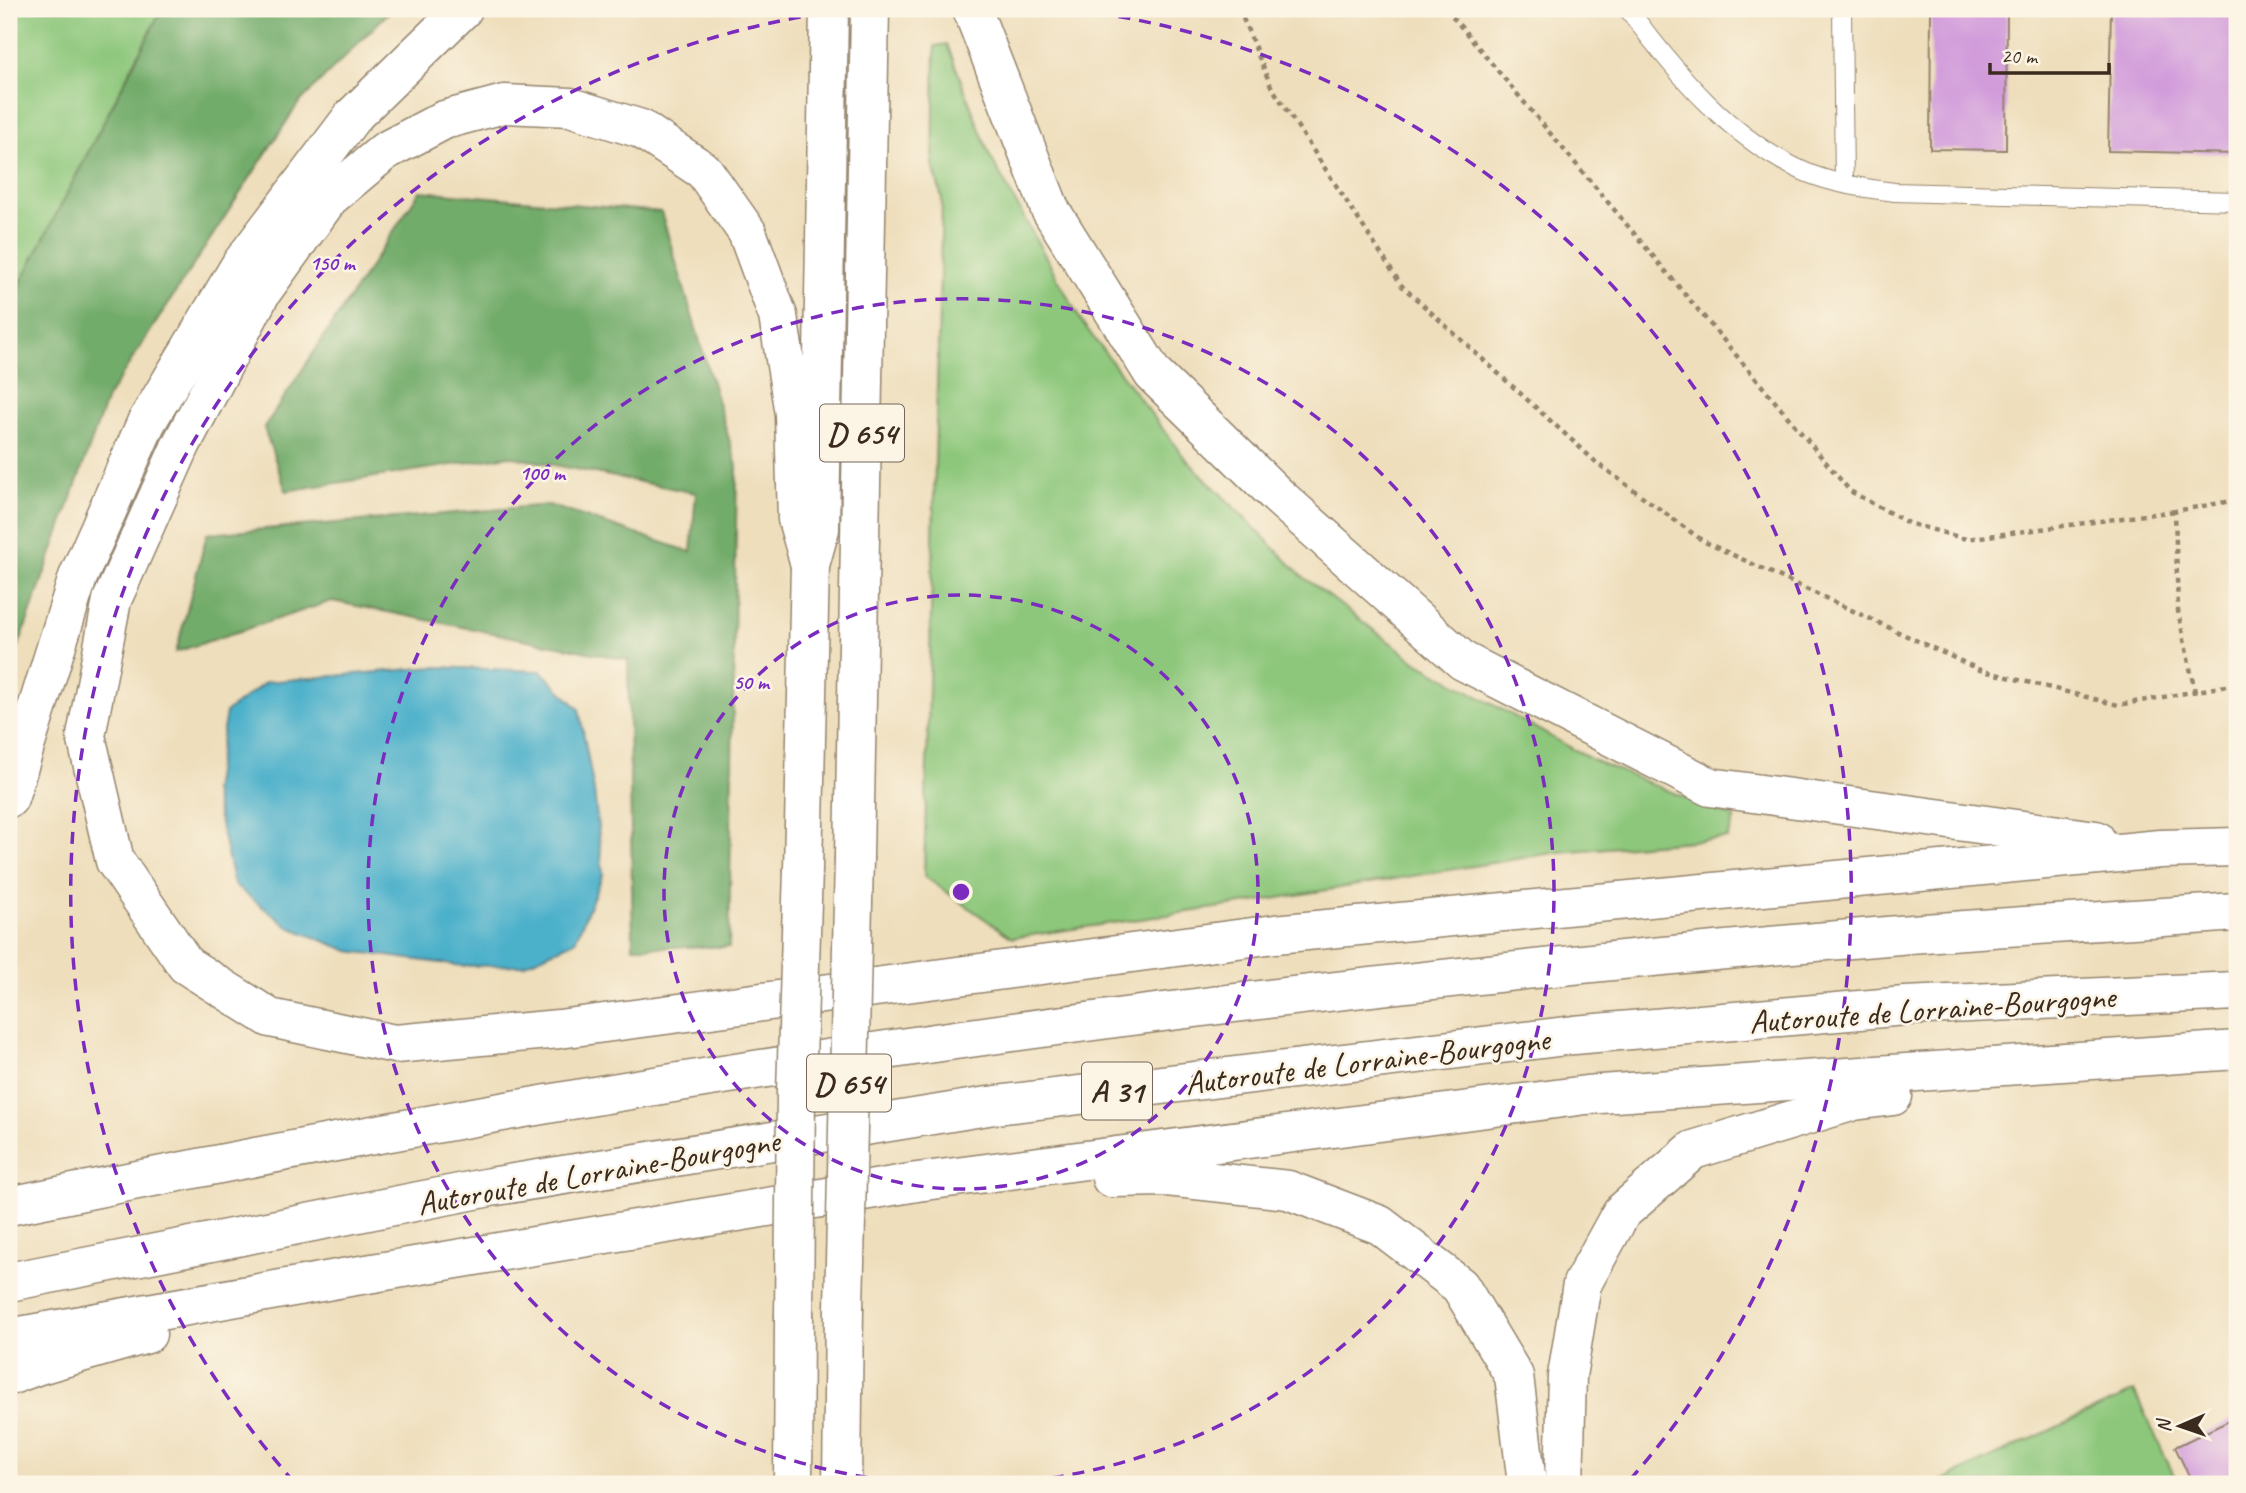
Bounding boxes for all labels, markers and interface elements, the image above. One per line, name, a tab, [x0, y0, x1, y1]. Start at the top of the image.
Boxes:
scale bar	[1990, 32, 2110, 76]
text: 20 m	[2001, 43, 2039, 69]
text: 150 m	[309, 250, 357, 276]
road number: D 654	[820, 404, 904, 462]
text: 100 m	[519, 460, 567, 486]
text: 50 m	[733, 669, 771, 695]
centre of rings	[949, 880, 973, 904]
street label: Autoroute de Lorraine-Bourgogne	[1748, 975, 2119, 1043]
street label: Autoroute de Lorraine-Bourgogne	[1183, 1018, 1554, 1104]
road number: D 654	[807, 1054, 891, 1112]
road number: A 31	[1082, 1062, 1152, 1120]
street label: Autoroute de Lorraine-Bourgogne	[414, 1119, 785, 1225]
north arrow	[2144, 1392, 2214, 1462]
text: N	[2152, 1417, 2176, 1433]

